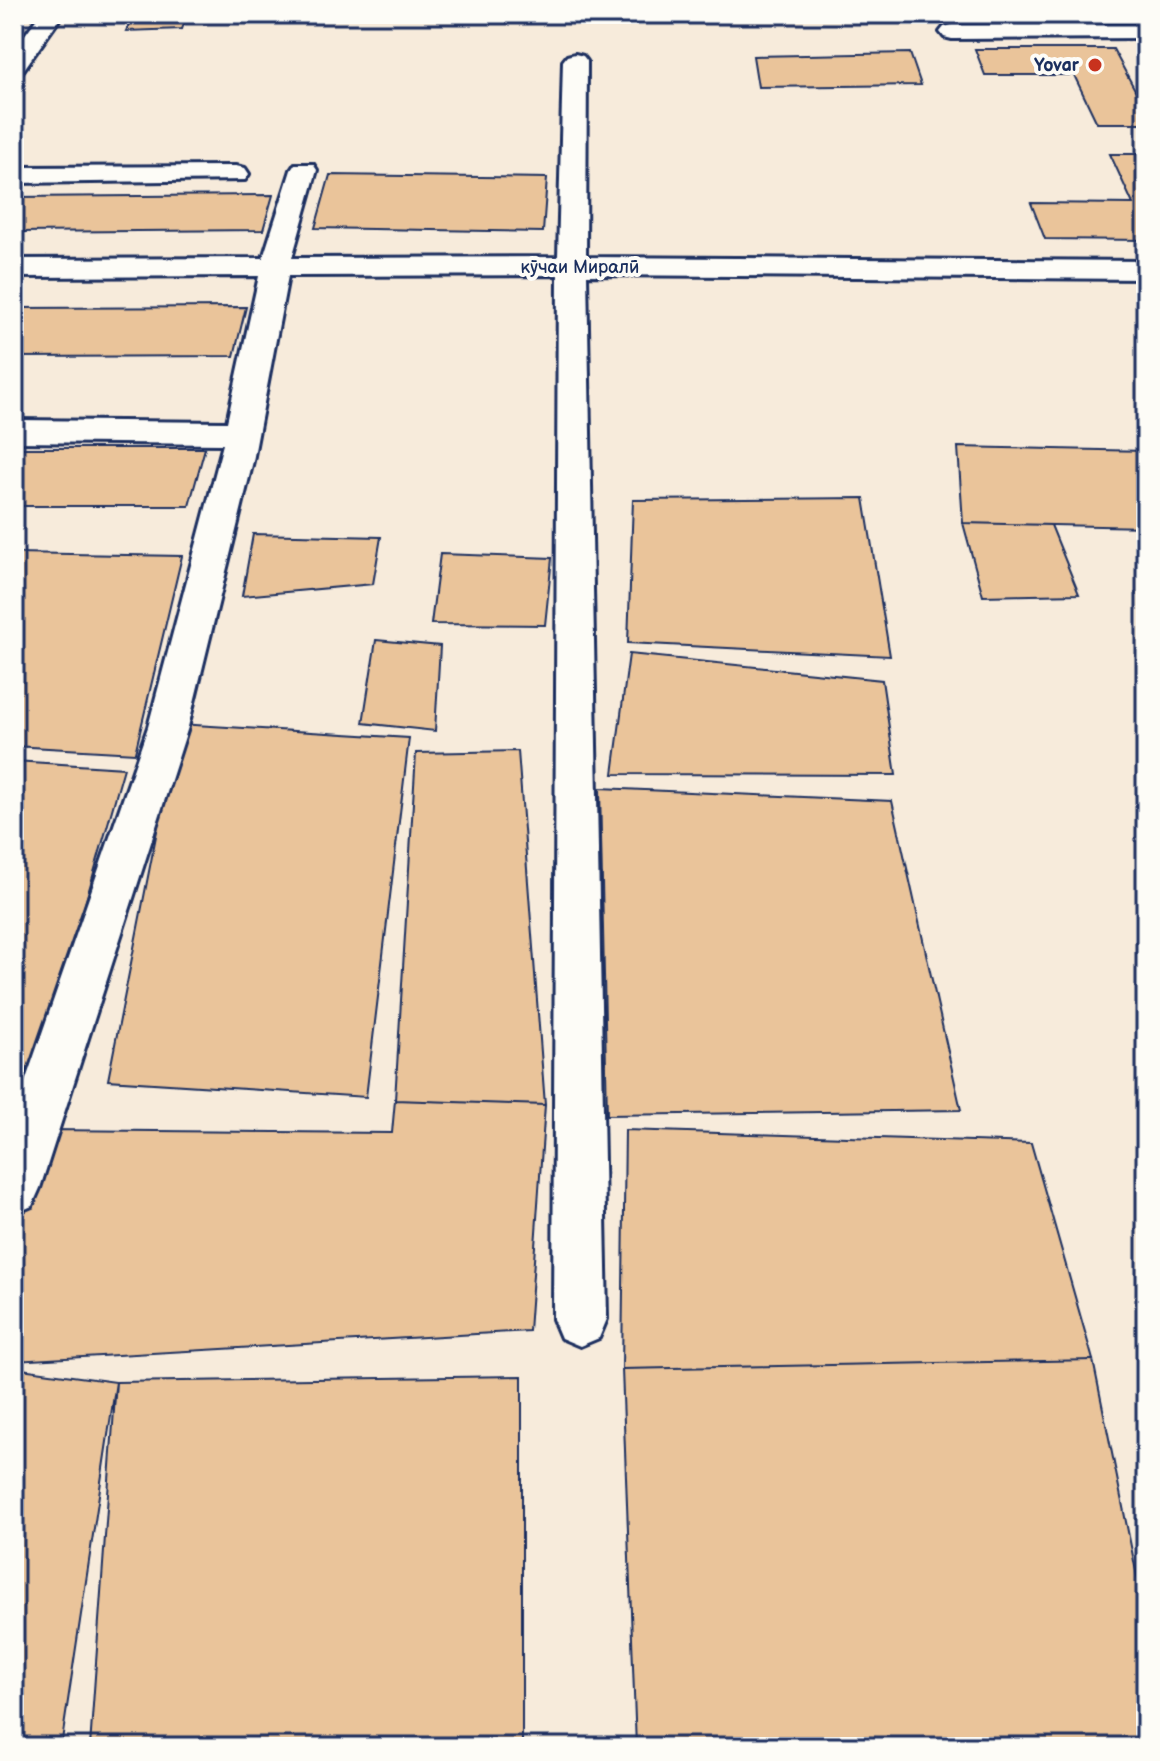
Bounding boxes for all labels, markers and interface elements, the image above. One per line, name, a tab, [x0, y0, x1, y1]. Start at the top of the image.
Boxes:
place label: Yovar	[1034, 55, 1080, 76]
marker: Yovar	[1086, 56, 1104, 74]
street label: кӯчаи Миралӣ	[521, 257, 639, 278]

